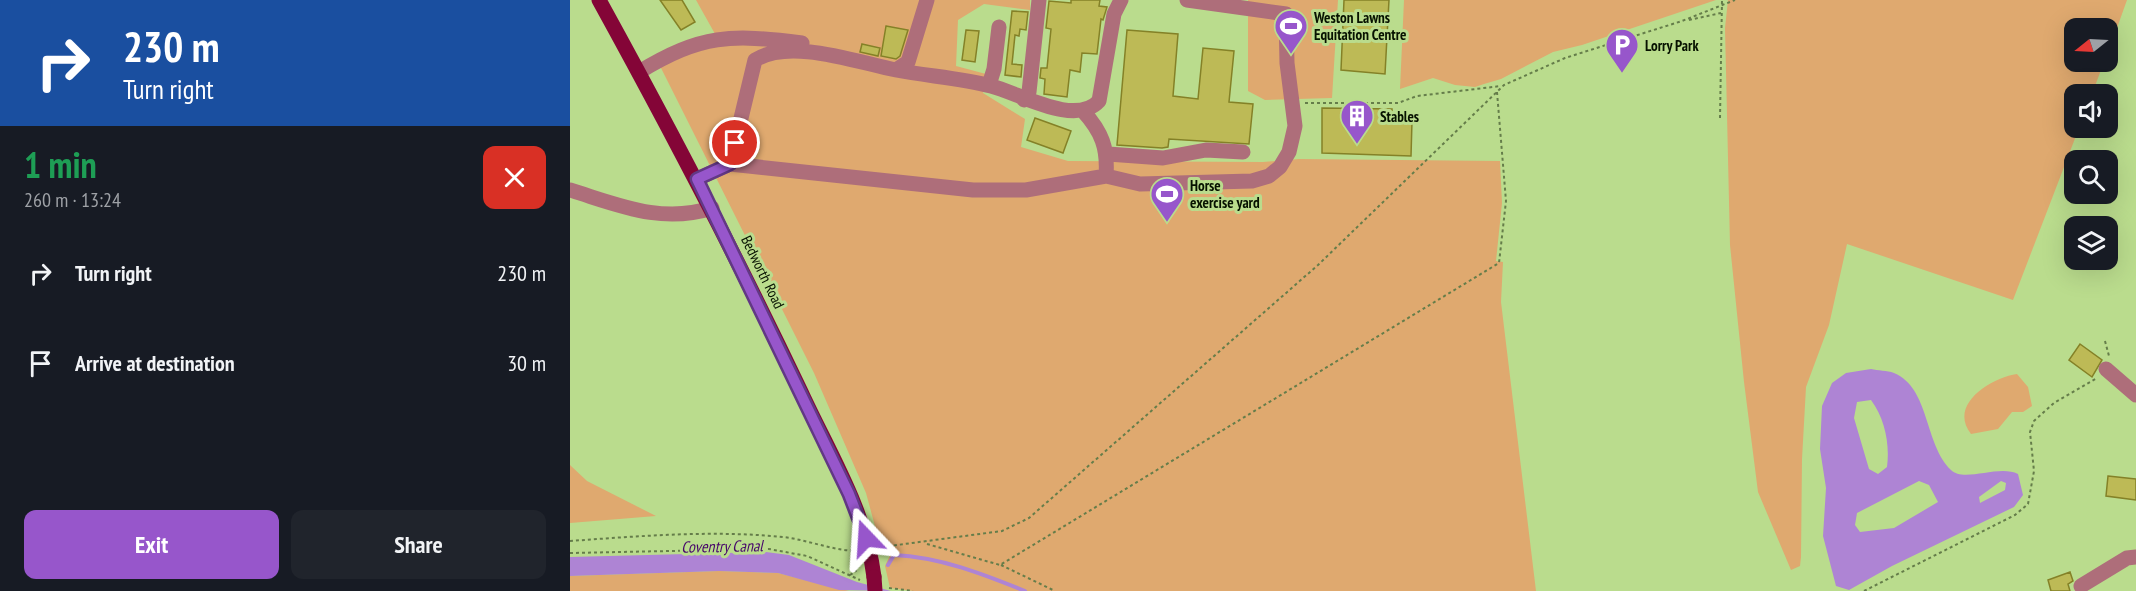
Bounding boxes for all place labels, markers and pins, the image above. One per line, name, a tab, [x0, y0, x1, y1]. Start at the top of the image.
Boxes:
sports icon: Weston Lawns Equitation Centre	[1273, 8, 1309, 55]
place label: Weston Lawns Equitation Centre	[1313, 8, 1407, 44]
parking icon: Lorry Park	[1604, 27, 1640, 74]
place label: Lorry Park	[1645, 36, 1699, 55]
building icon: Stables	[1339, 98, 1375, 145]
place label: Stables	[1380, 107, 1419, 126]
pin	[709, 117, 760, 168]
sports icon: Horse exercise yard	[1149, 176, 1185, 223]
place label: Horse exercise yard	[1190, 176, 1260, 212]

